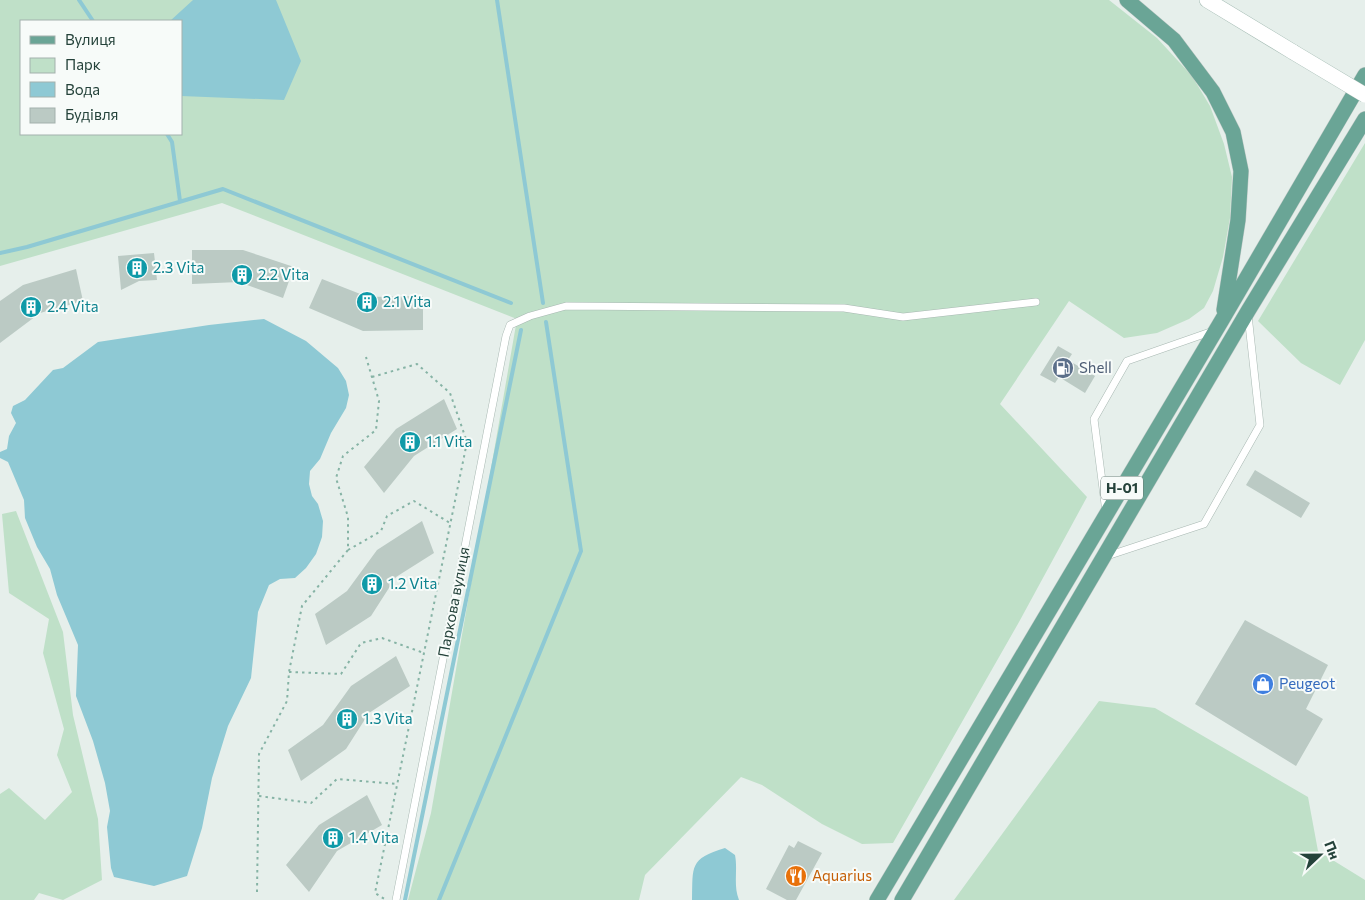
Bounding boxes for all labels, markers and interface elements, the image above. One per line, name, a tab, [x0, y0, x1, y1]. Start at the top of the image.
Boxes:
legend	[20, 20, 182, 135]
text: Вулиця	[65, 30, 116, 48]
text: Парк	[65, 55, 101, 73]
text: Вода	[65, 80, 100, 98]
text: Будівля	[65, 105, 118, 123]
building icon: 2.3 Vita	[125, 256, 149, 280]
place label: 2.3 Vita	[153, 258, 204, 276]
building icon: 2.2 Vita	[230, 263, 254, 287]
place label: 2.2 Vita	[258, 265, 309, 283]
building icon: 2.1 Vita	[355, 290, 379, 314]
place label: 2.1 Vita	[383, 292, 431, 310]
building icon: 2.4 Vita	[19, 295, 43, 319]
place label: 2.4 Vita	[47, 297, 99, 315]
fuel station icon: Shell	[1051, 356, 1075, 380]
place label: Shell	[1079, 358, 1112, 376]
building icon: 1.1 Vita	[398, 430, 422, 454]
place label: 1.1 Vita	[426, 432, 472, 450]
road number: Н-01	[1101, 476, 1143, 499]
street label: Паркова вулиця	[433, 545, 473, 659]
building icon: 1.2 Vita	[360, 572, 384, 596]
place label: 1.2 Vita	[388, 574, 437, 592]
shop icon: Peugeot	[1251, 672, 1275, 696]
place label: Peugeot	[1279, 674, 1335, 692]
building icon: 1.3 Vita	[335, 707, 359, 731]
place label: 1.3 Vita	[363, 709, 413, 727]
building icon: 1.4 Vita	[321, 826, 345, 850]
place label: 1.4 Vita	[349, 828, 399, 846]
north arrow	[1295, 830, 1345, 880]
text: Пн	[1321, 838, 1344, 862]
restaurant icon: Aquarius	[784, 864, 808, 888]
place label: Aquarius	[812, 866, 872, 884]

